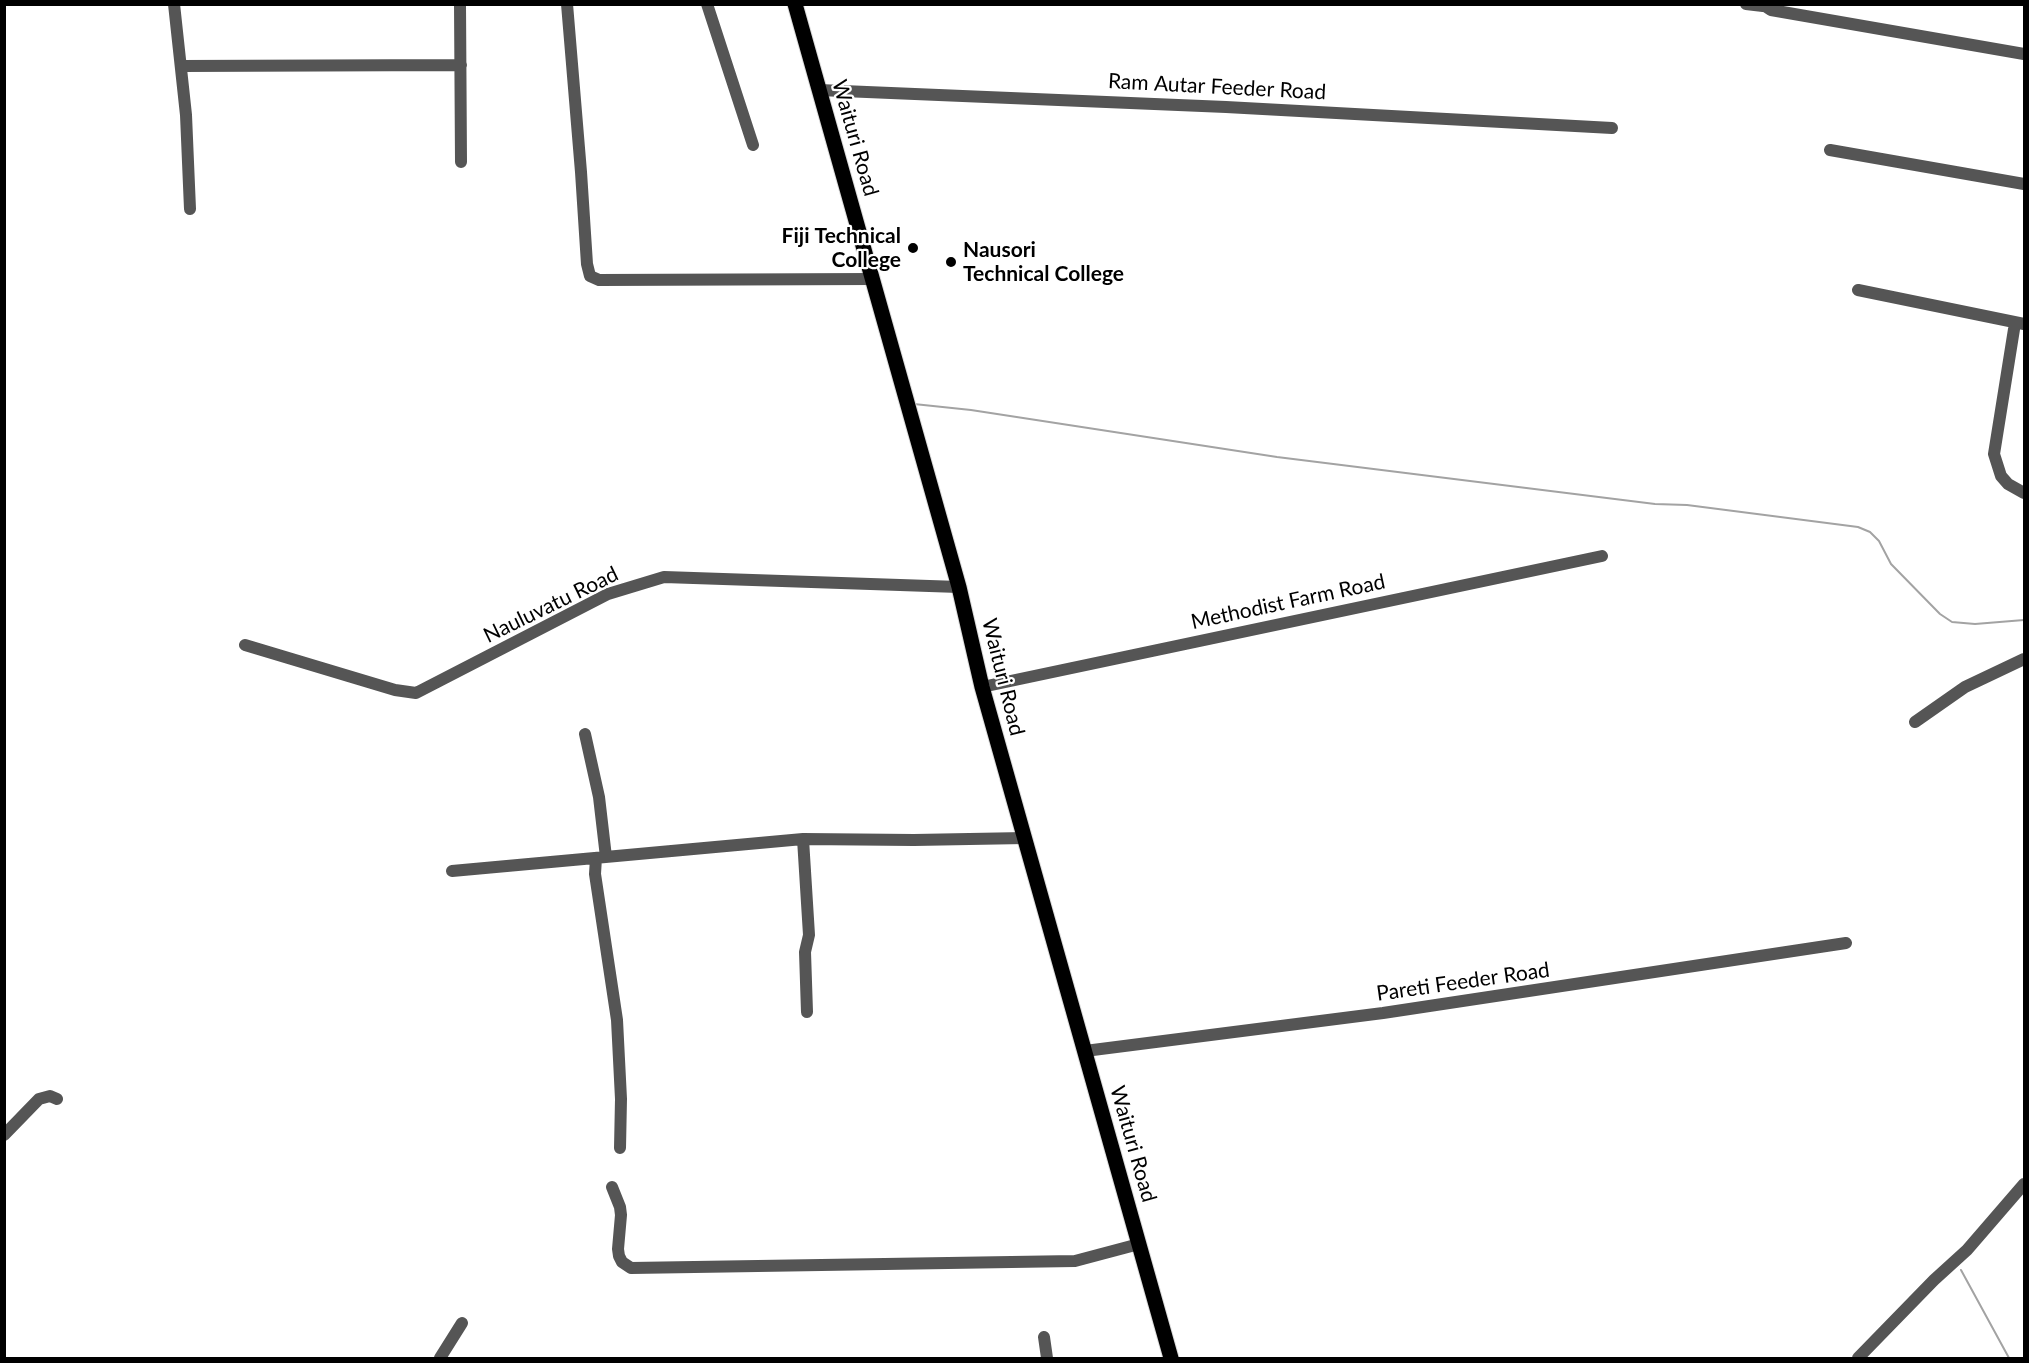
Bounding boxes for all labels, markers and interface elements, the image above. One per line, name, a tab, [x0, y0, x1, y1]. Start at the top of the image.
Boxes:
street label: Ram Autar Feeder Road	[1107, 69, 1327, 105]
street label: Waituri Road	[826, 77, 884, 199]
place label: Fiji Technical College	[782, 223, 901, 273]
place label: Nausori Technical College	[963, 237, 1124, 287]
marker: Fiji Technical College	[906, 241, 920, 255]
marker: Nausori Technical College	[944, 255, 958, 269]
street label: Nauluvatu Road	[480, 562, 622, 648]
street label: Methodist Farm Road	[1189, 569, 1387, 635]
street label: Waituri Road	[976, 616, 1030, 738]
street label: Pareti Feeder Road	[1375, 957, 1551, 1007]
street label: Waituri Road	[1104, 1083, 1162, 1205]

